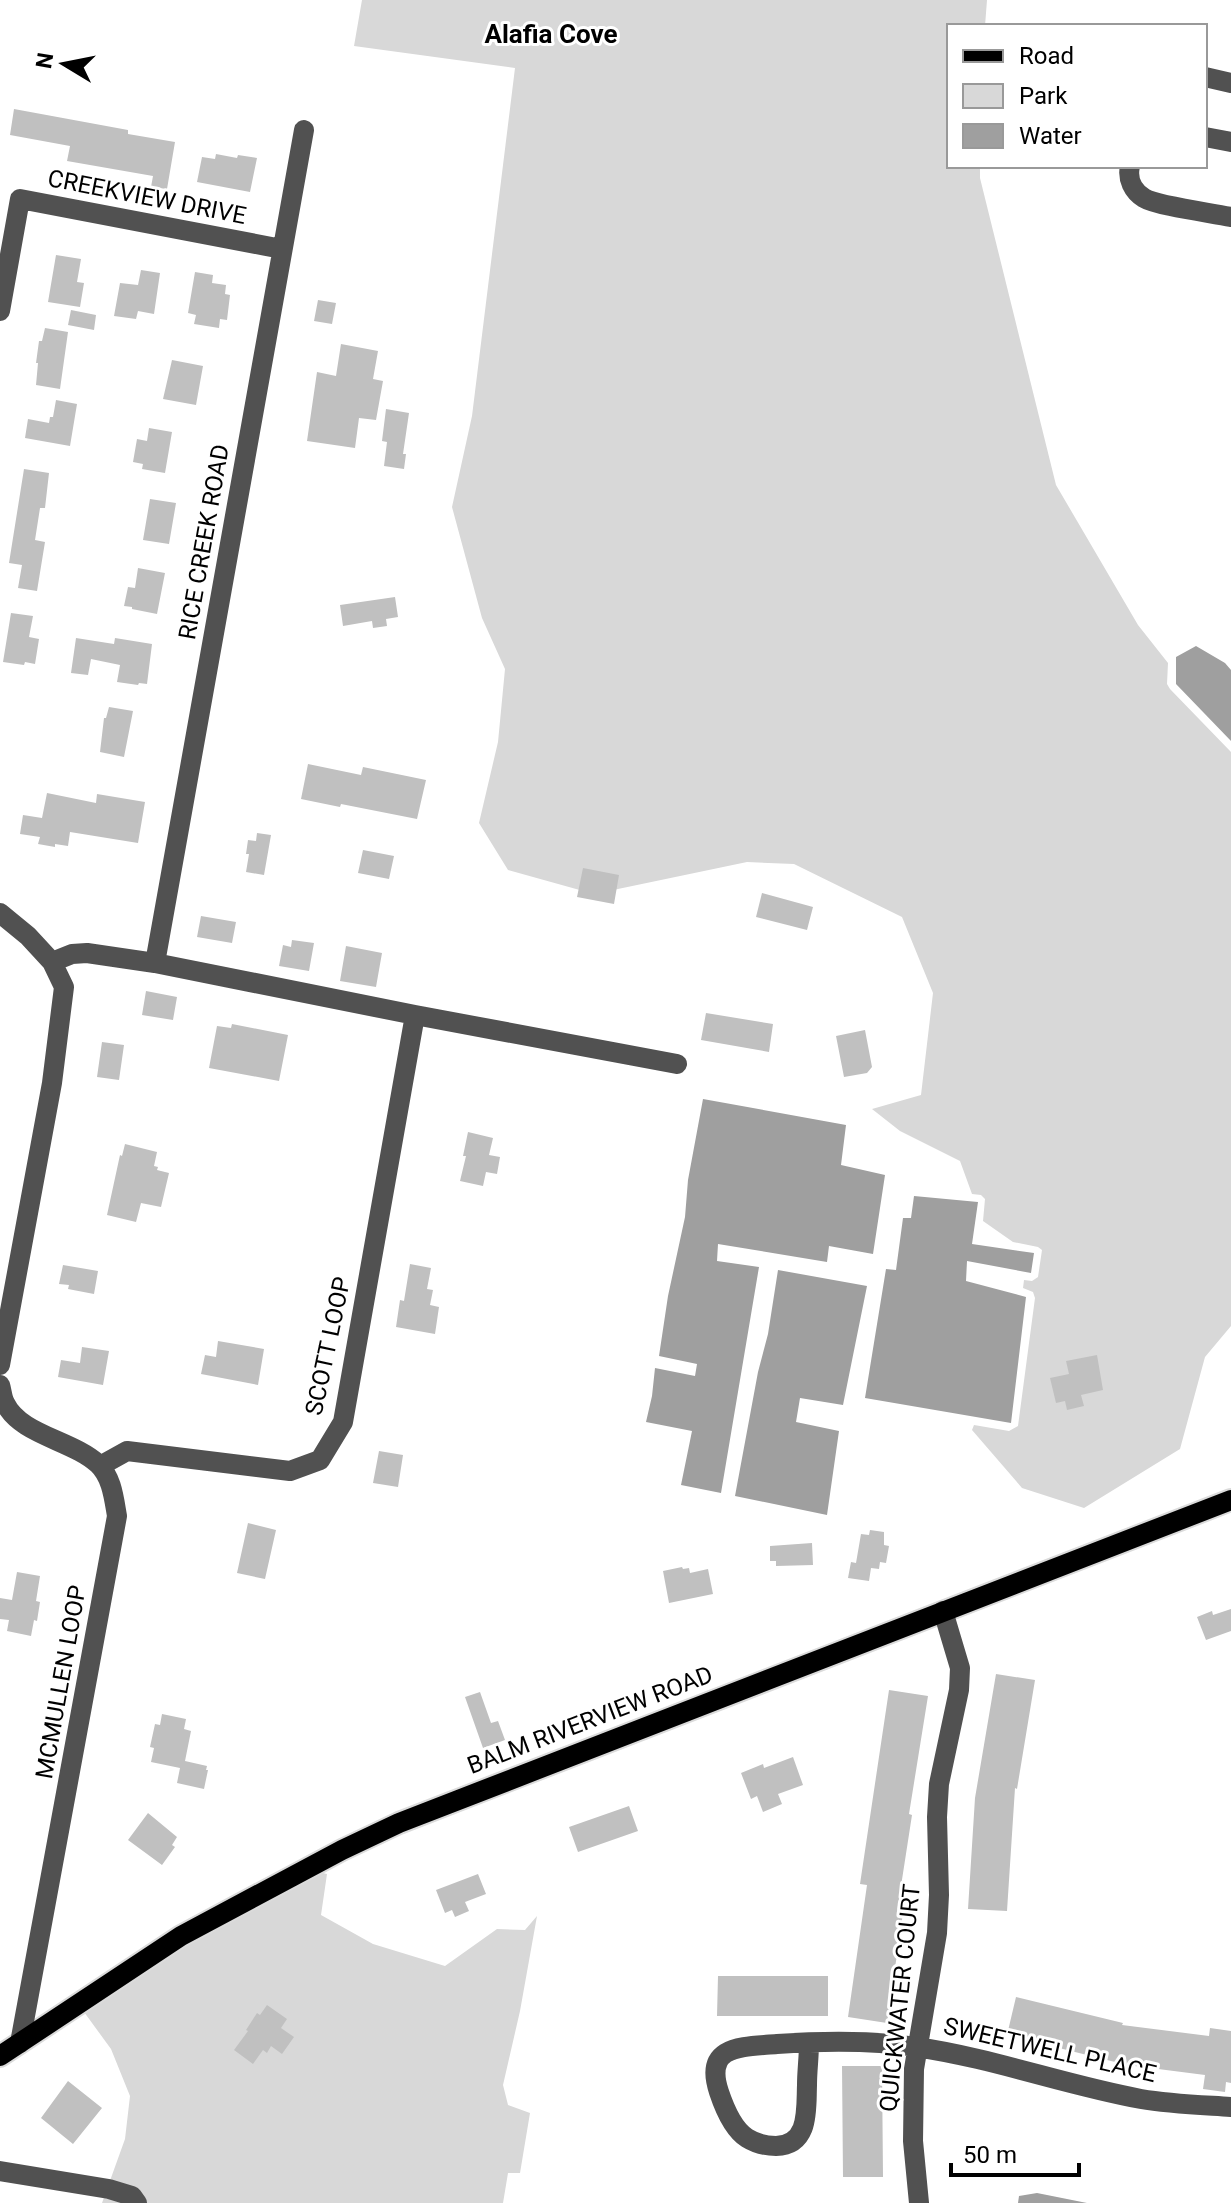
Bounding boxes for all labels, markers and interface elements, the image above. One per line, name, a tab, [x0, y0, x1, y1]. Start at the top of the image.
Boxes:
district label: Alafia Cove	[484, 19, 618, 49]
north arrow	[24, 24, 104, 104]
legend	[947, 24, 1207, 168]
text: Road	[1019, 42, 1074, 70]
text: N	[31, 51, 58, 70]
text: Park	[1019, 82, 1068, 110]
text: Water	[1019, 122, 1082, 150]
street label: CREEKVIEW DRIVE	[45, 164, 249, 230]
street label: RICE CREEK ROAD	[173, 442, 235, 642]
street label: SCOTT LOOP	[300, 1274, 356, 1418]
street label: MCMULLEN LOOP	[30, 1583, 92, 1781]
street label: BALM RIVERVIEW ROAD	[463, 1660, 717, 1780]
street label: QUICKWATER COURT	[874, 1883, 926, 2113]
street label: SWEETWELL PLACE	[941, 2012, 1159, 2088]
scale bar	[951, 2127, 1079, 2177]
text: 50 m	[963, 2141, 1017, 2169]

